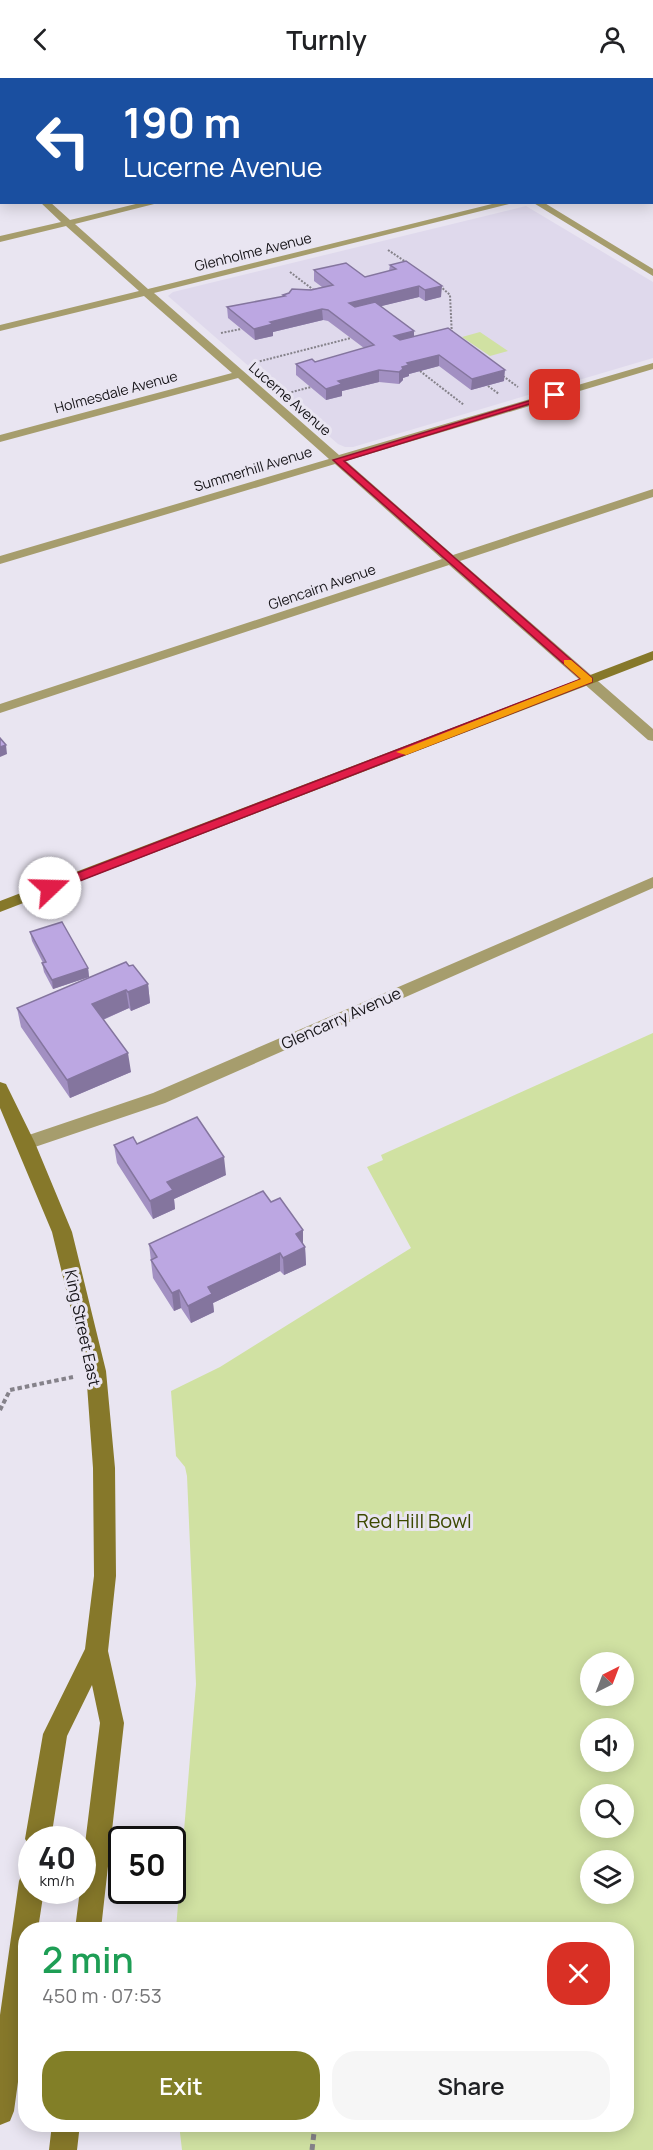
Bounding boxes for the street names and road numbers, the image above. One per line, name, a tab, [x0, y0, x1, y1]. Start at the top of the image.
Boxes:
street label: Glenholme Avenue	[192, 228, 313, 275]
street label: Lucerne Avenue	[245, 358, 336, 440]
street label: Holmesdale Avenue	[52, 366, 180, 417]
street label: Summerhill Avenue	[191, 441, 314, 496]
street label: Glencairn Avenue	[266, 559, 378, 614]
street label: Glencarry Avenue	[278, 982, 404, 1054]
street label: King Street East	[60, 1268, 106, 1388]

